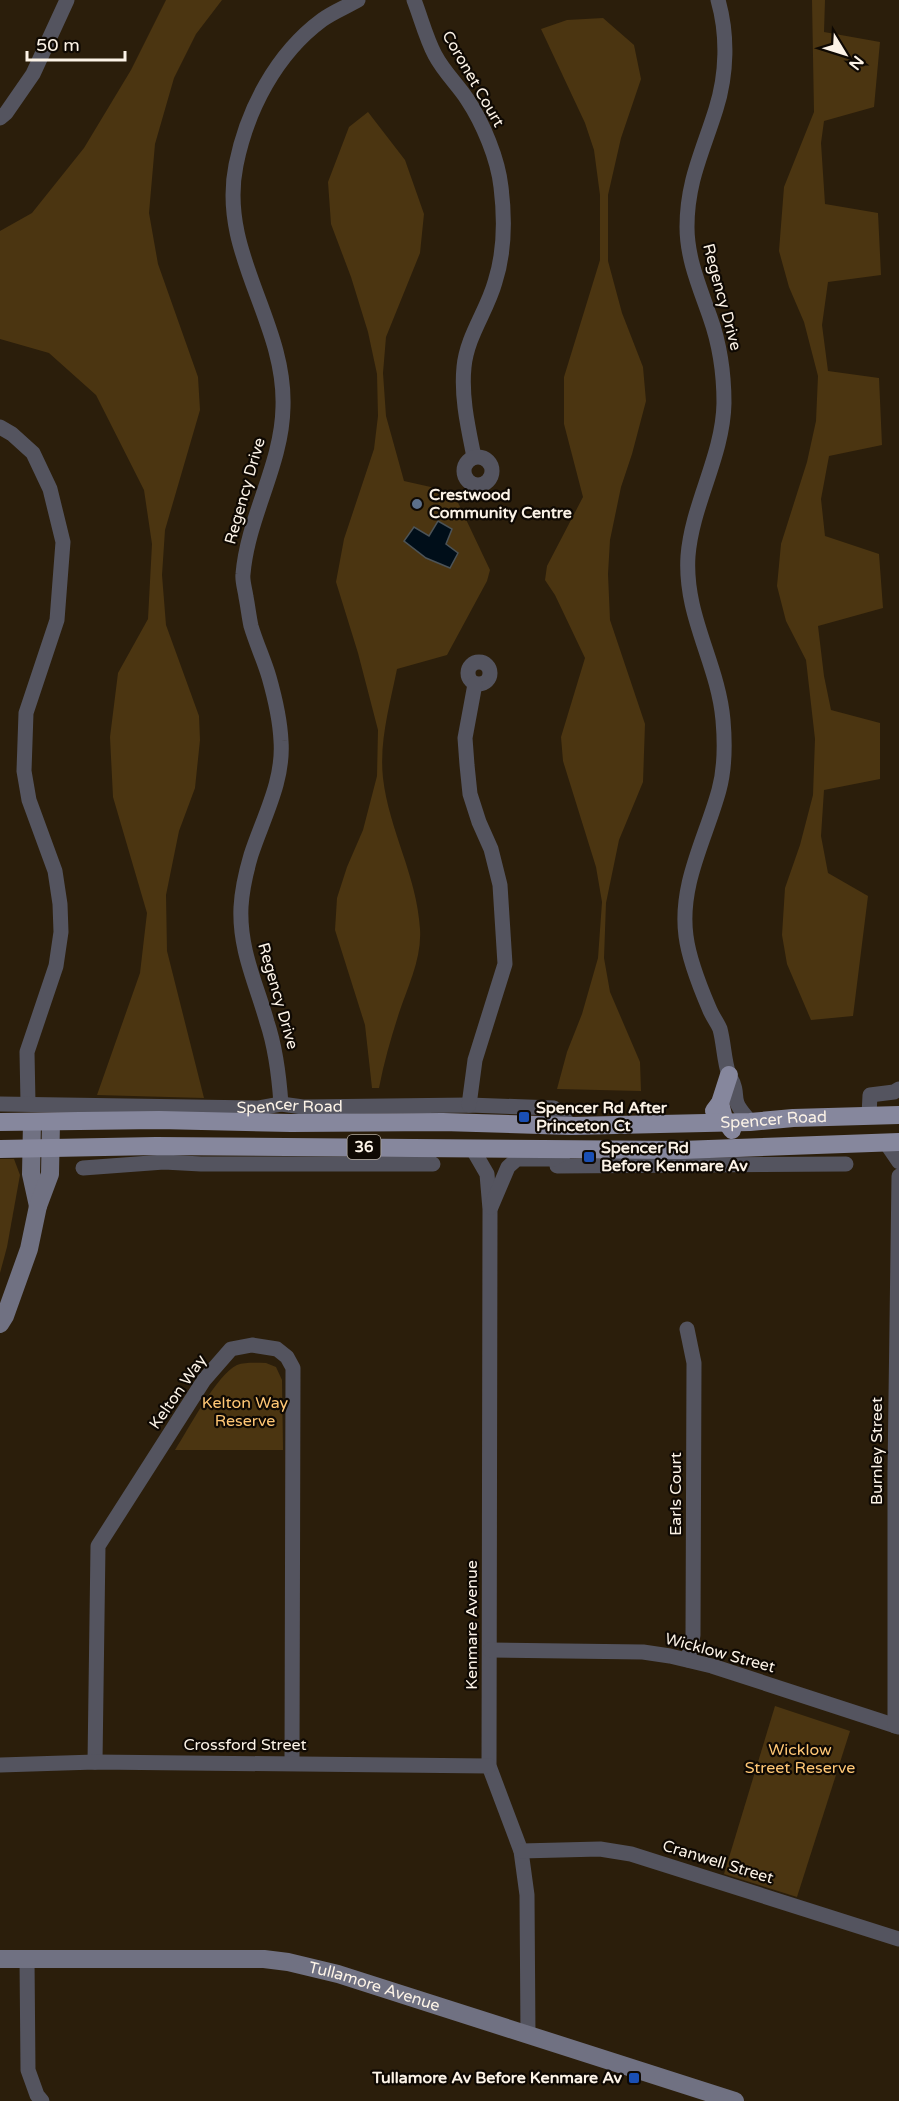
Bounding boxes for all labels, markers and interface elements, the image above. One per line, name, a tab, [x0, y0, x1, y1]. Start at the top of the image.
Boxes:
scale bar	[27, 24, 124, 62]
north arrow	[815, 24, 875, 84]
street label: Coronet Court	[437, 27, 509, 131]
text: 50 m	[36, 34, 80, 56]
text: N	[844, 51, 868, 74]
street label: Regency Drive	[698, 241, 746, 353]
street label: Regency Drive	[220, 435, 270, 547]
place label: Crestwood Community Centre	[429, 485, 572, 523]
marker: Crestwood Community Centre	[410, 497, 424, 511]
street label: Regency Drive	[253, 940, 303, 1052]
street label: Spencer Road	[236, 1094, 343, 1118]
place label: Spencer Rd After Princeton Ct	[536, 1098, 668, 1136]
street label: Spencer Road	[720, 1107, 827, 1133]
marker: Spencer Rd After Princeton Ct	[517, 1110, 531, 1124]
road number: 36	[348, 1135, 380, 1159]
place label: Spencer Rd Before Kenmare Av	[601, 1138, 748, 1176]
marker: Spencer Rd Before Kenmare Av	[582, 1150, 596, 1164]
street label: Kelton Way	[145, 1351, 211, 1433]
park label: Kelton Way Reserve	[202, 1393, 289, 1431]
street label: Burnley Street	[867, 1397, 887, 1505]
street label: Earls Court	[666, 1452, 686, 1536]
street label: Kenmare Avenue	[462, 1560, 482, 1690]
street label: Wicklow Street	[663, 1629, 777, 1677]
street label: Crossford Street	[183, 1735, 307, 1755]
park label: Wicklow Street Reserve	[745, 1740, 855, 1778]
street label: Cranwell Street	[660, 1836, 776, 1888]
street label: Tullamore Avenue	[307, 1957, 443, 2016]
place label: Tullamore Av Before Kenmare Av	[371, 2068, 623, 2088]
marker: Tullamore Av Before Kenmare Av	[627, 2071, 641, 2085]

